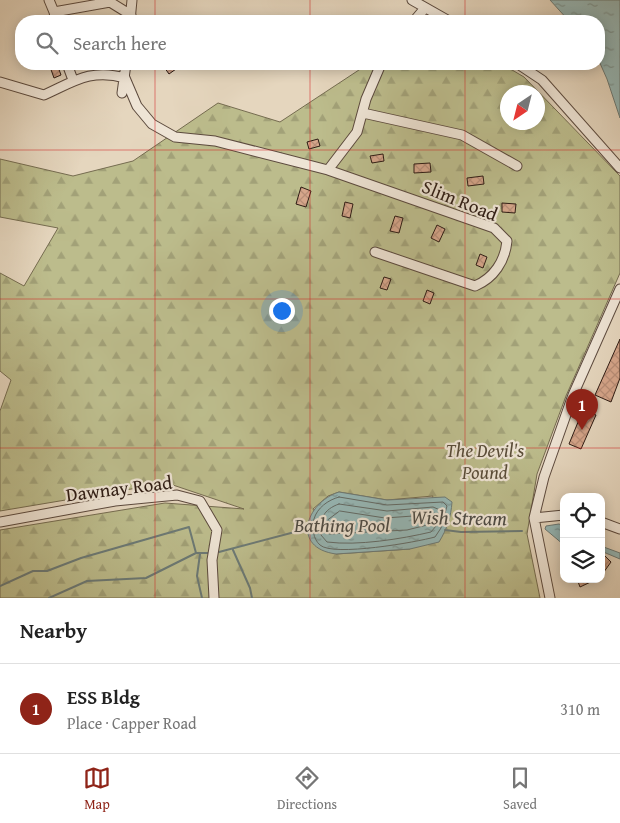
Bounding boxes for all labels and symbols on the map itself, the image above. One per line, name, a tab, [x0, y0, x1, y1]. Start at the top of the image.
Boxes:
north arrow	[500, 85, 545, 130]
street label: Slim Road	[418, 172, 503, 228]
your location	[269, 298, 295, 324]
pin: 1	[566, 389, 598, 430]
park label: The Devil's Pound	[446, 436, 524, 486]
street label: Dawnay Road	[64, 467, 175, 508]
water label: Wish Stream	[411, 502, 508, 532]
water label: Bathing Pool	[293, 510, 390, 539]

